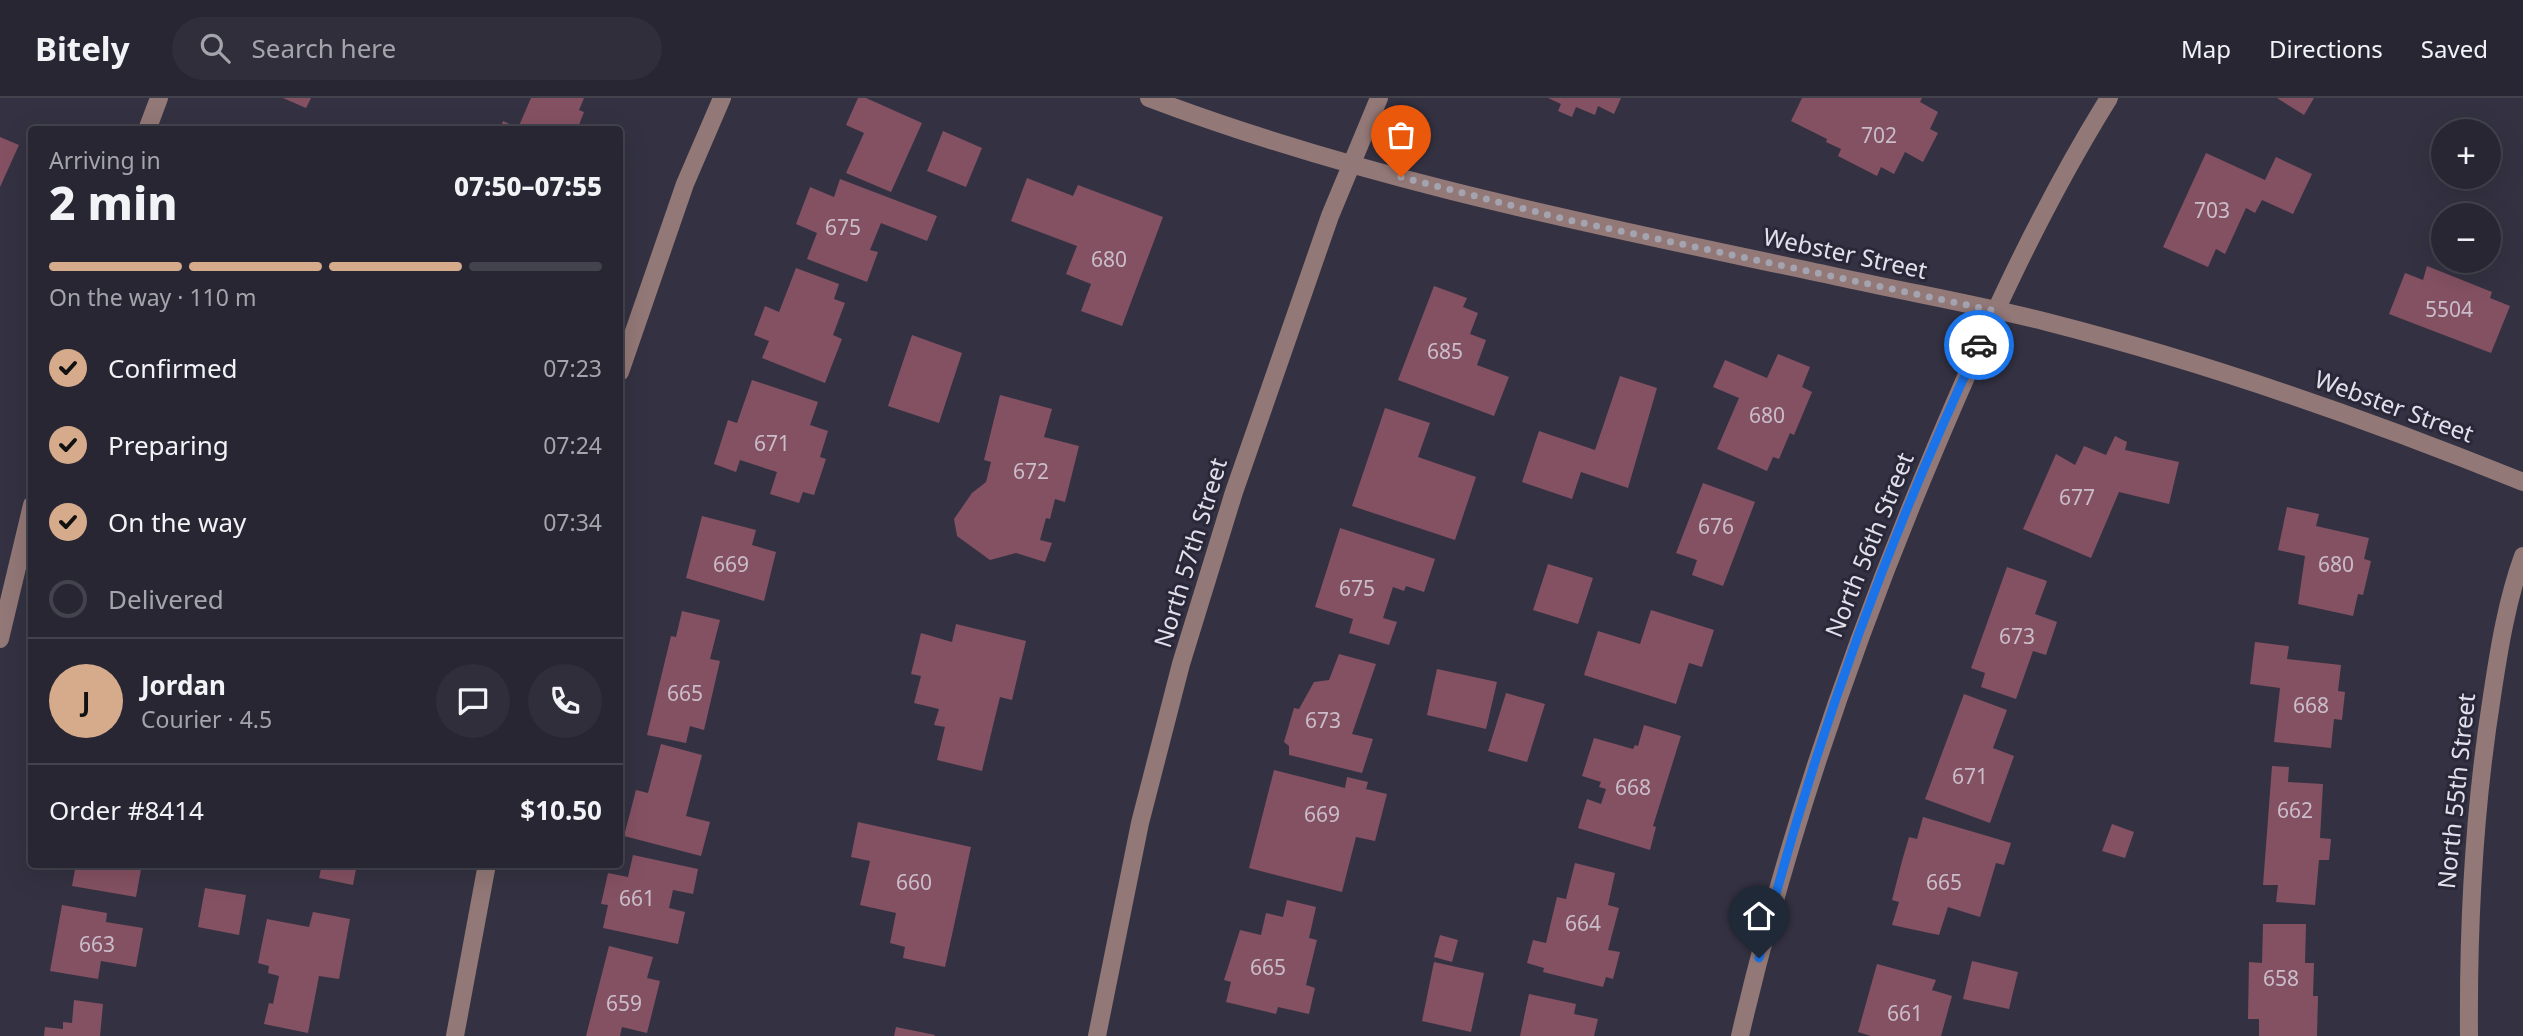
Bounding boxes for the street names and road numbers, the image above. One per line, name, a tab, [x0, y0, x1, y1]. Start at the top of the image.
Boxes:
street label: Webster Street	[1760, 219, 1931, 286]
street label: Webster Street	[2310, 362, 2479, 450]
street label: North 56th Street	[1816, 447, 1921, 642]
street label: North 57th Street	[1145, 453, 1234, 651]
street label: North 55th Street	[2429, 691, 2482, 890]

